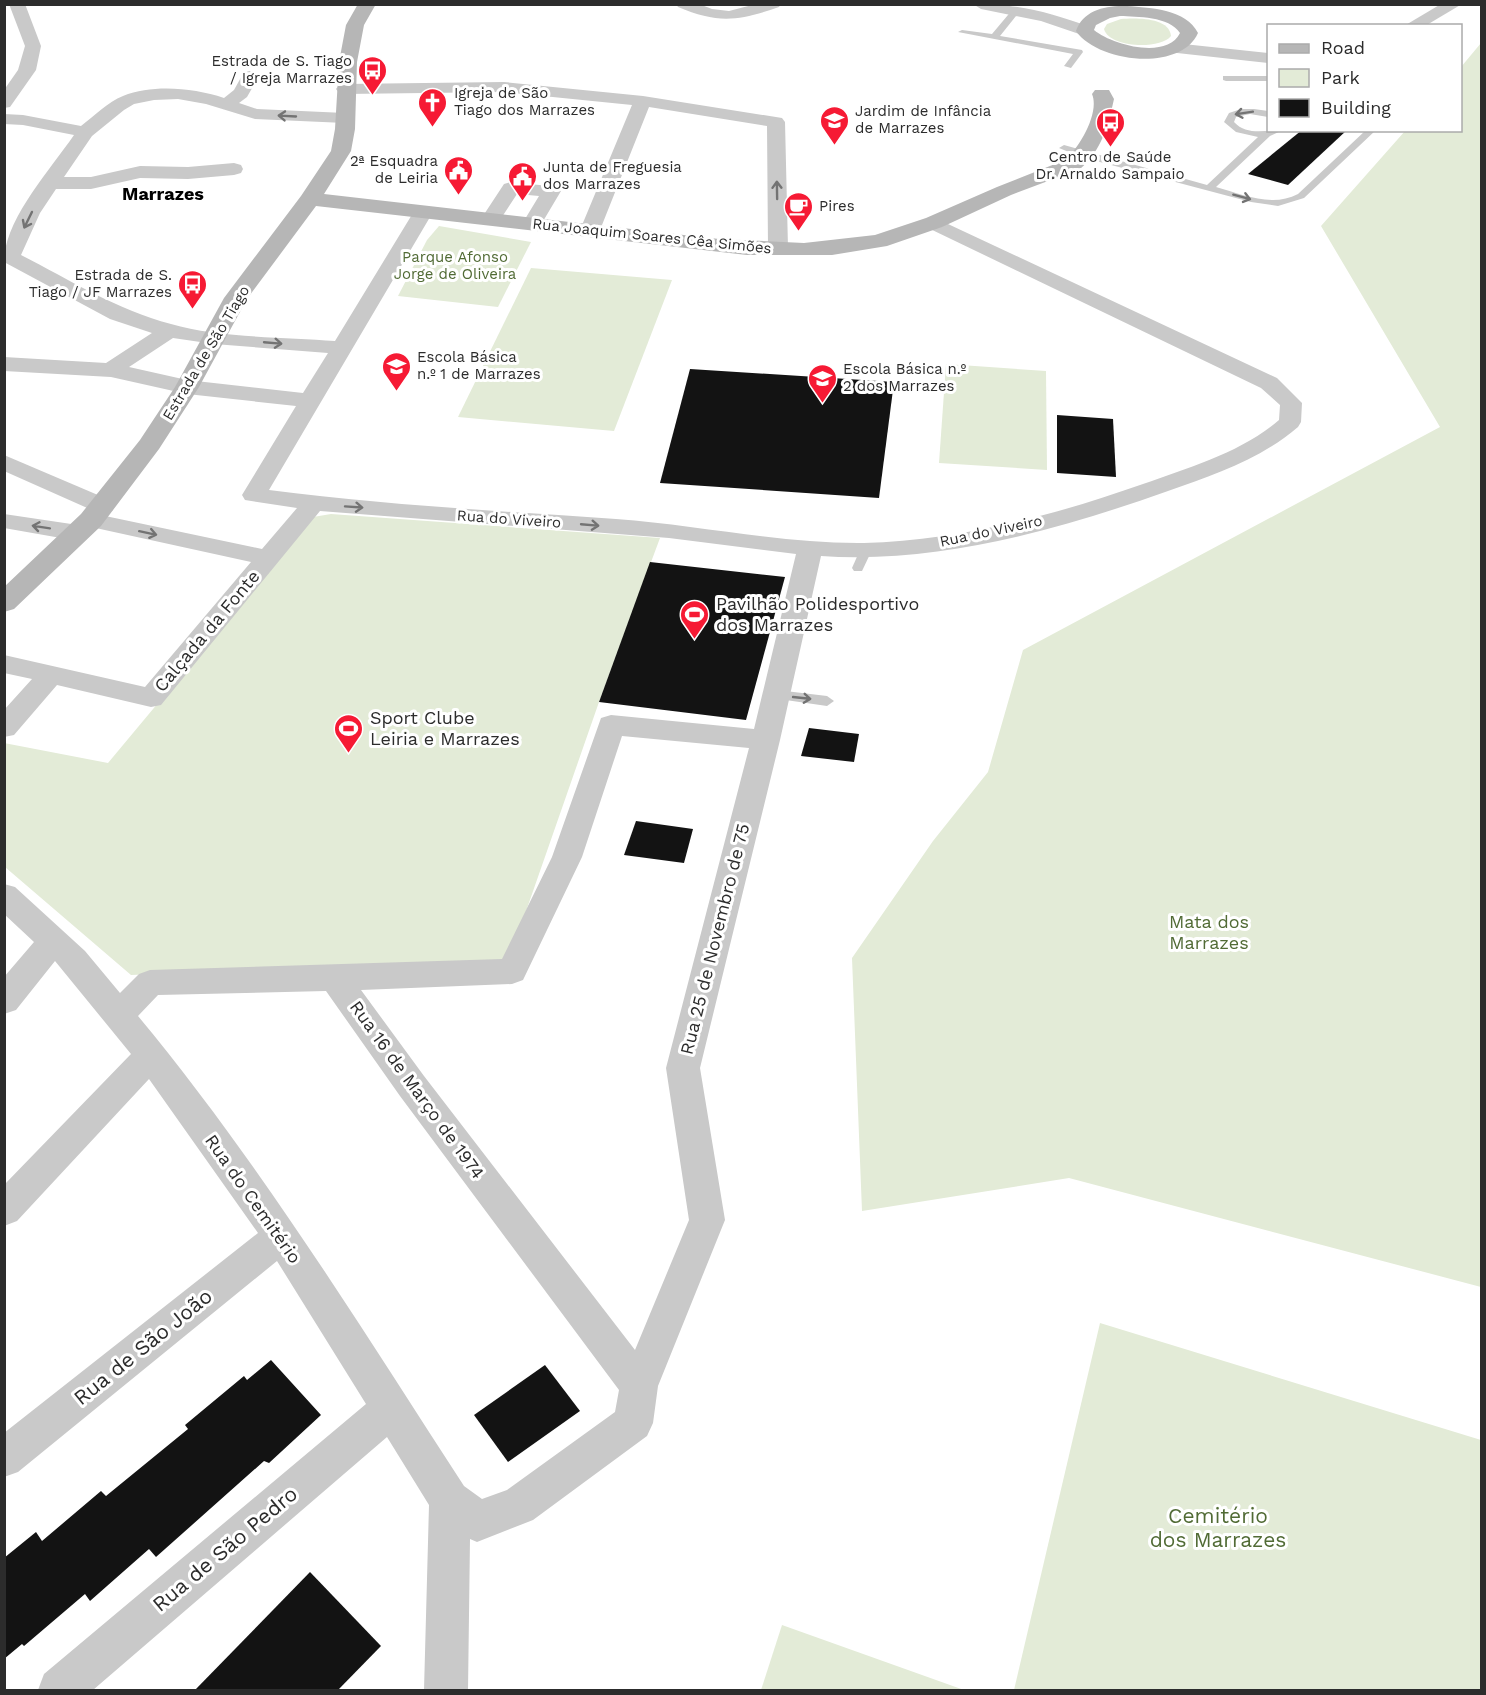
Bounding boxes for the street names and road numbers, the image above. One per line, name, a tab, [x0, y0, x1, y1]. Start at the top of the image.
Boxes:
street label: Rua Joaquim Soares Cêa Simões	[532, 214, 772, 258]
street label: Estrada de São Tiago	[159, 282, 253, 424]
street label: Rua do Viveiro	[456, 506, 562, 532]
street label: Rua do Viveiro	[938, 511, 1044, 551]
street label: Calçada da Fonte	[150, 566, 264, 696]
street label: Rua 25 de Novembro de 75	[676, 821, 753, 1057]
street label: Rua 16 de Março de 1974	[346, 997, 489, 1183]
street label: Rua do Cemitério	[201, 1130, 306, 1267]
street label: Rua de São João	[68, 1283, 217, 1410]
street label: Rua de São Pedro	[147, 1481, 302, 1616]

